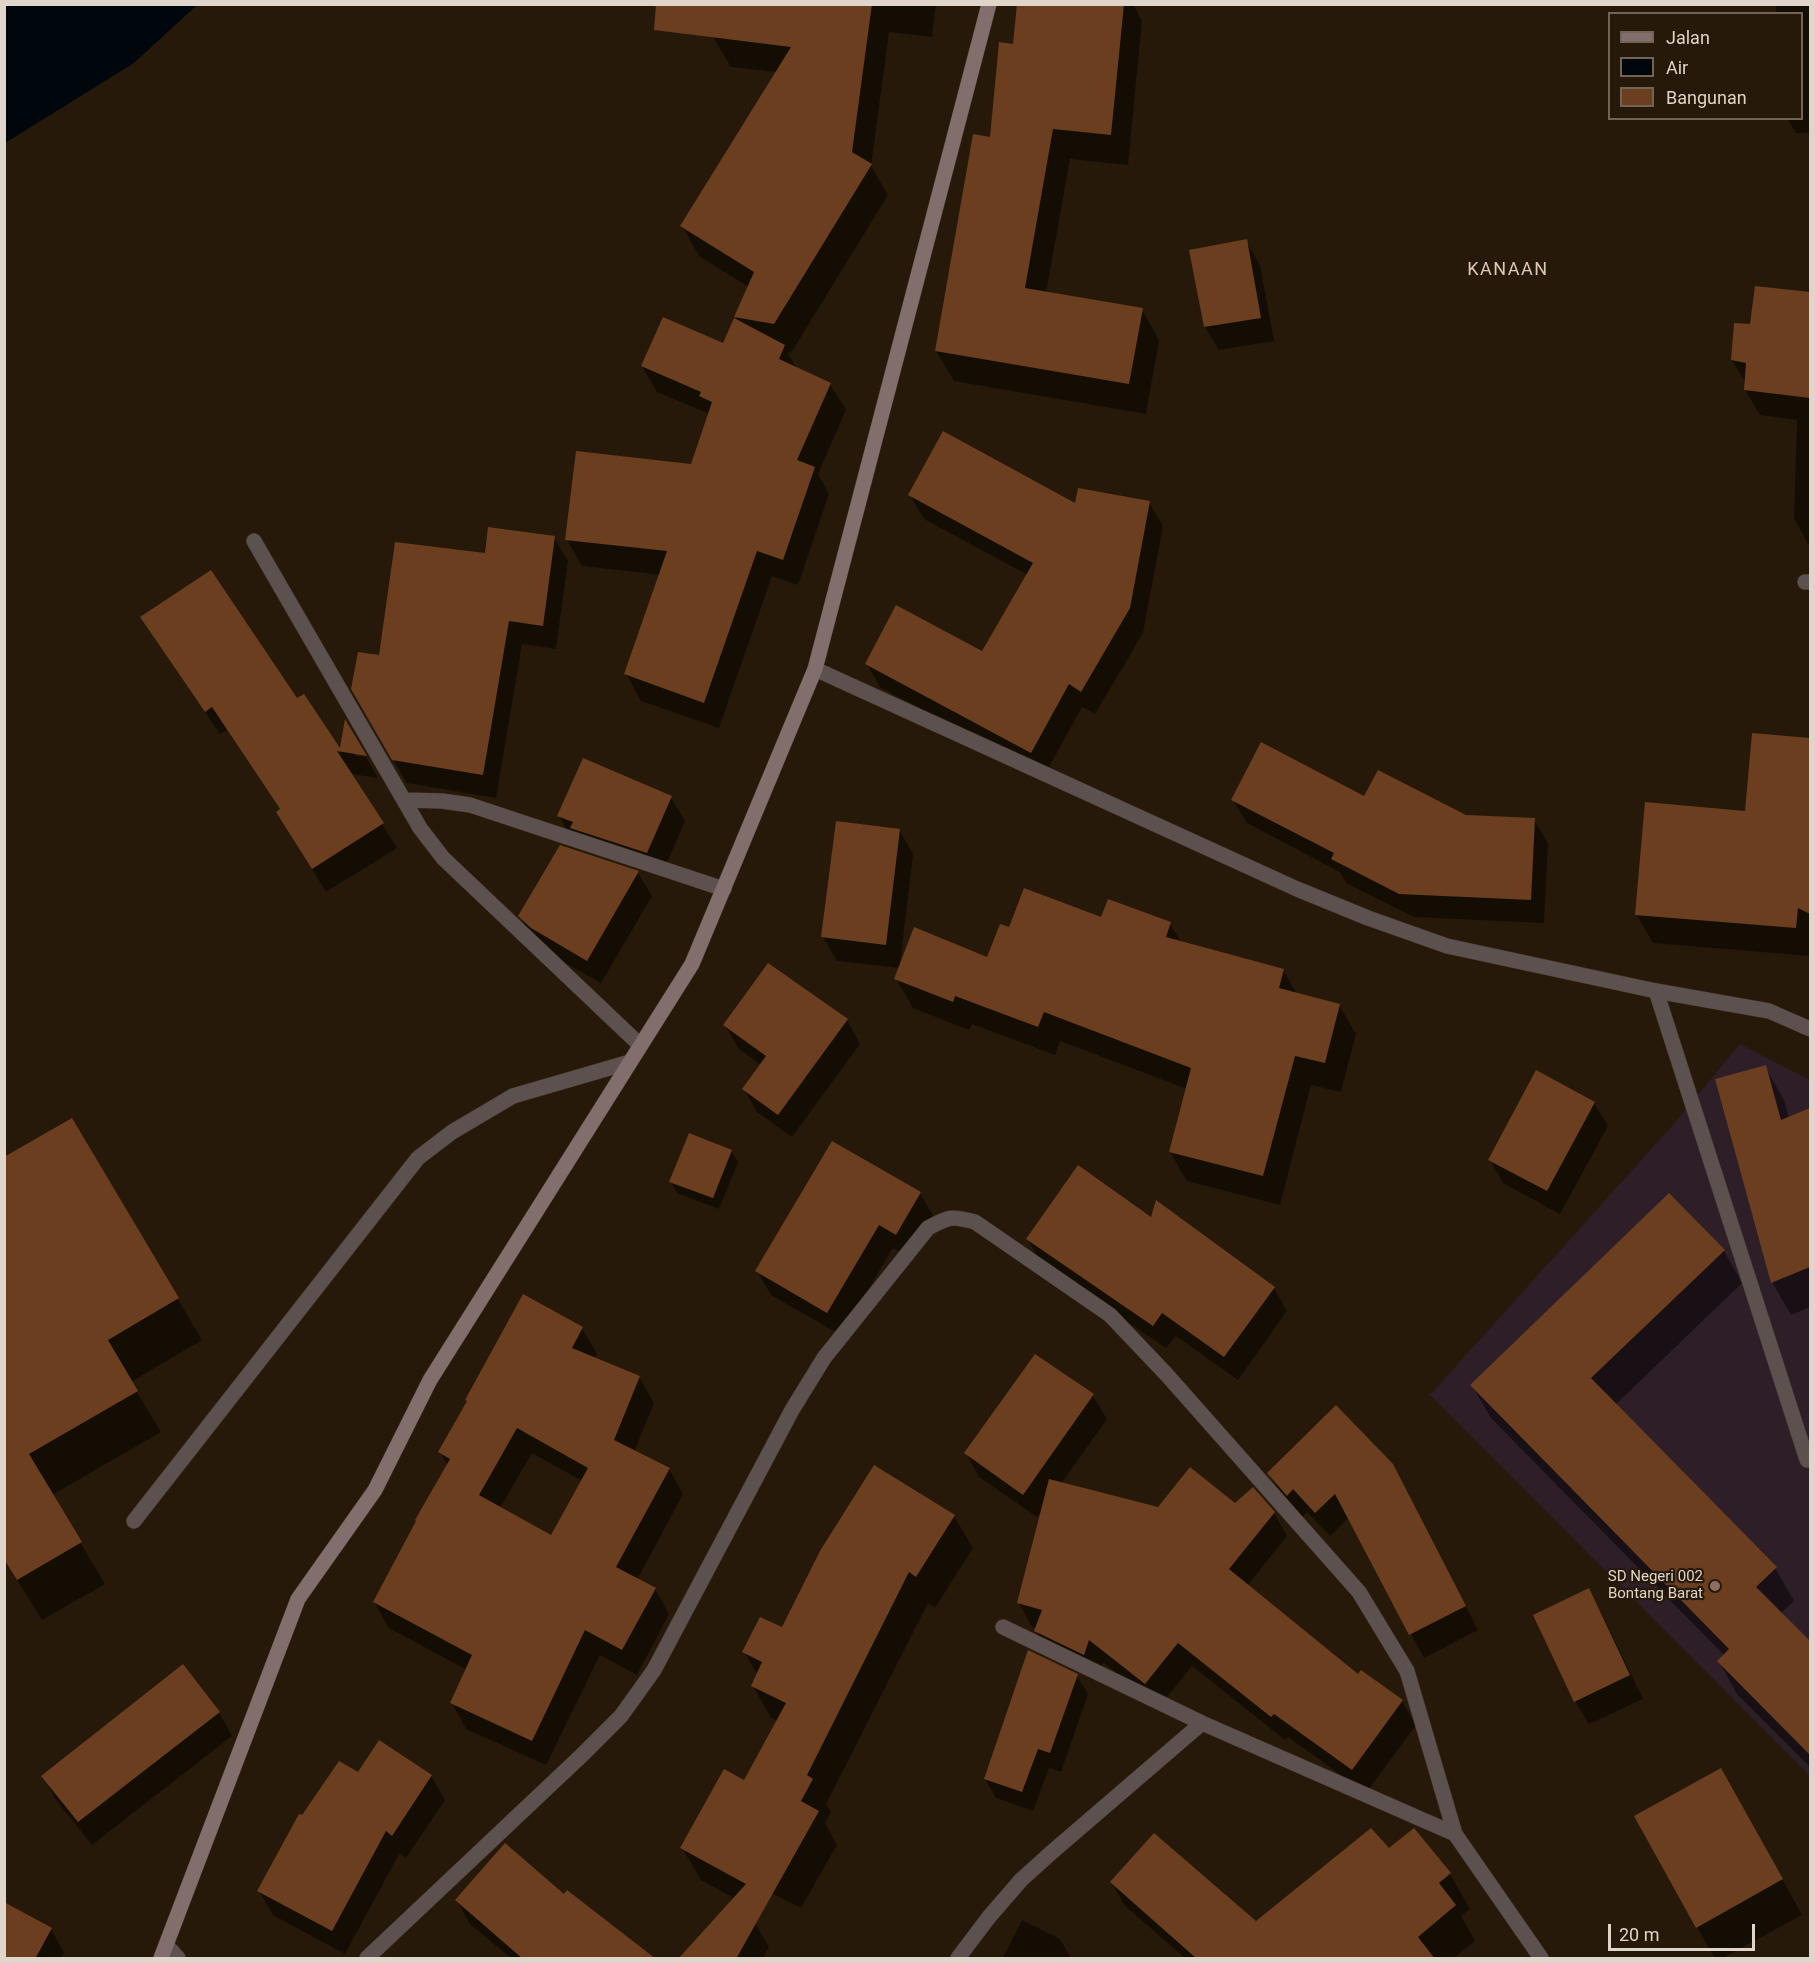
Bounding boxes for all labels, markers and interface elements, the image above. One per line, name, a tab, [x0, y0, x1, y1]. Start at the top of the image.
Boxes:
legend	[1608, 12, 1803, 120]
text: Jalan	[1666, 27, 1710, 48]
text: Air	[1666, 57, 1688, 78]
text: Bangunan	[1666, 87, 1747, 108]
district label: KANAAN	[1467, 259, 1549, 281]
place label: SD Negeri 002 Bontang Barat	[1608, 1568, 1703, 1603]
marker: SD Negeri 002 Bontang Barat	[1708, 1579, 1722, 1593]
scale bar	[1611, 1912, 1758, 1950]
text: 20 m	[1619, 1924, 1659, 1945]

